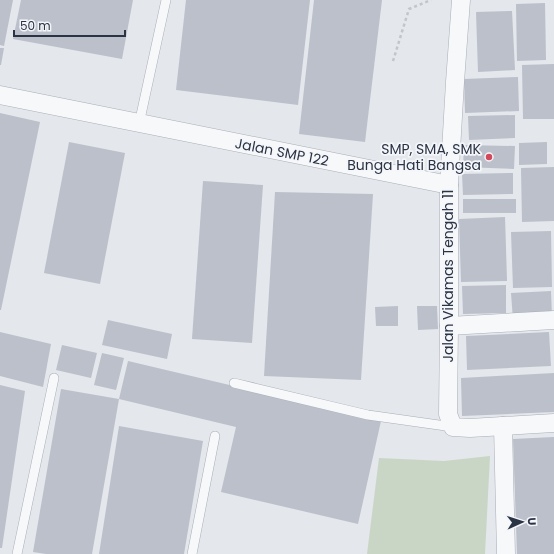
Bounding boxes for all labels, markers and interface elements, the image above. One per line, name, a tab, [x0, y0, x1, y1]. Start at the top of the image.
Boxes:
scale bar	[14, 12, 125, 38]
text: 50 m	[20, 17, 51, 34]
street label: Jalan SMP 122	[233, 133, 331, 171]
place label: SMP, SMA, SMK Bunga Hati Bangsa	[347, 139, 482, 175]
marker: SMP, SMA, SMK Bunga Hati Bangsa	[484, 152, 494, 162]
street label: Jalan Vikamas Tengah 11	[438, 190, 458, 362]
north arrow	[502, 502, 542, 542]
text: U	[524, 517, 540, 526]

